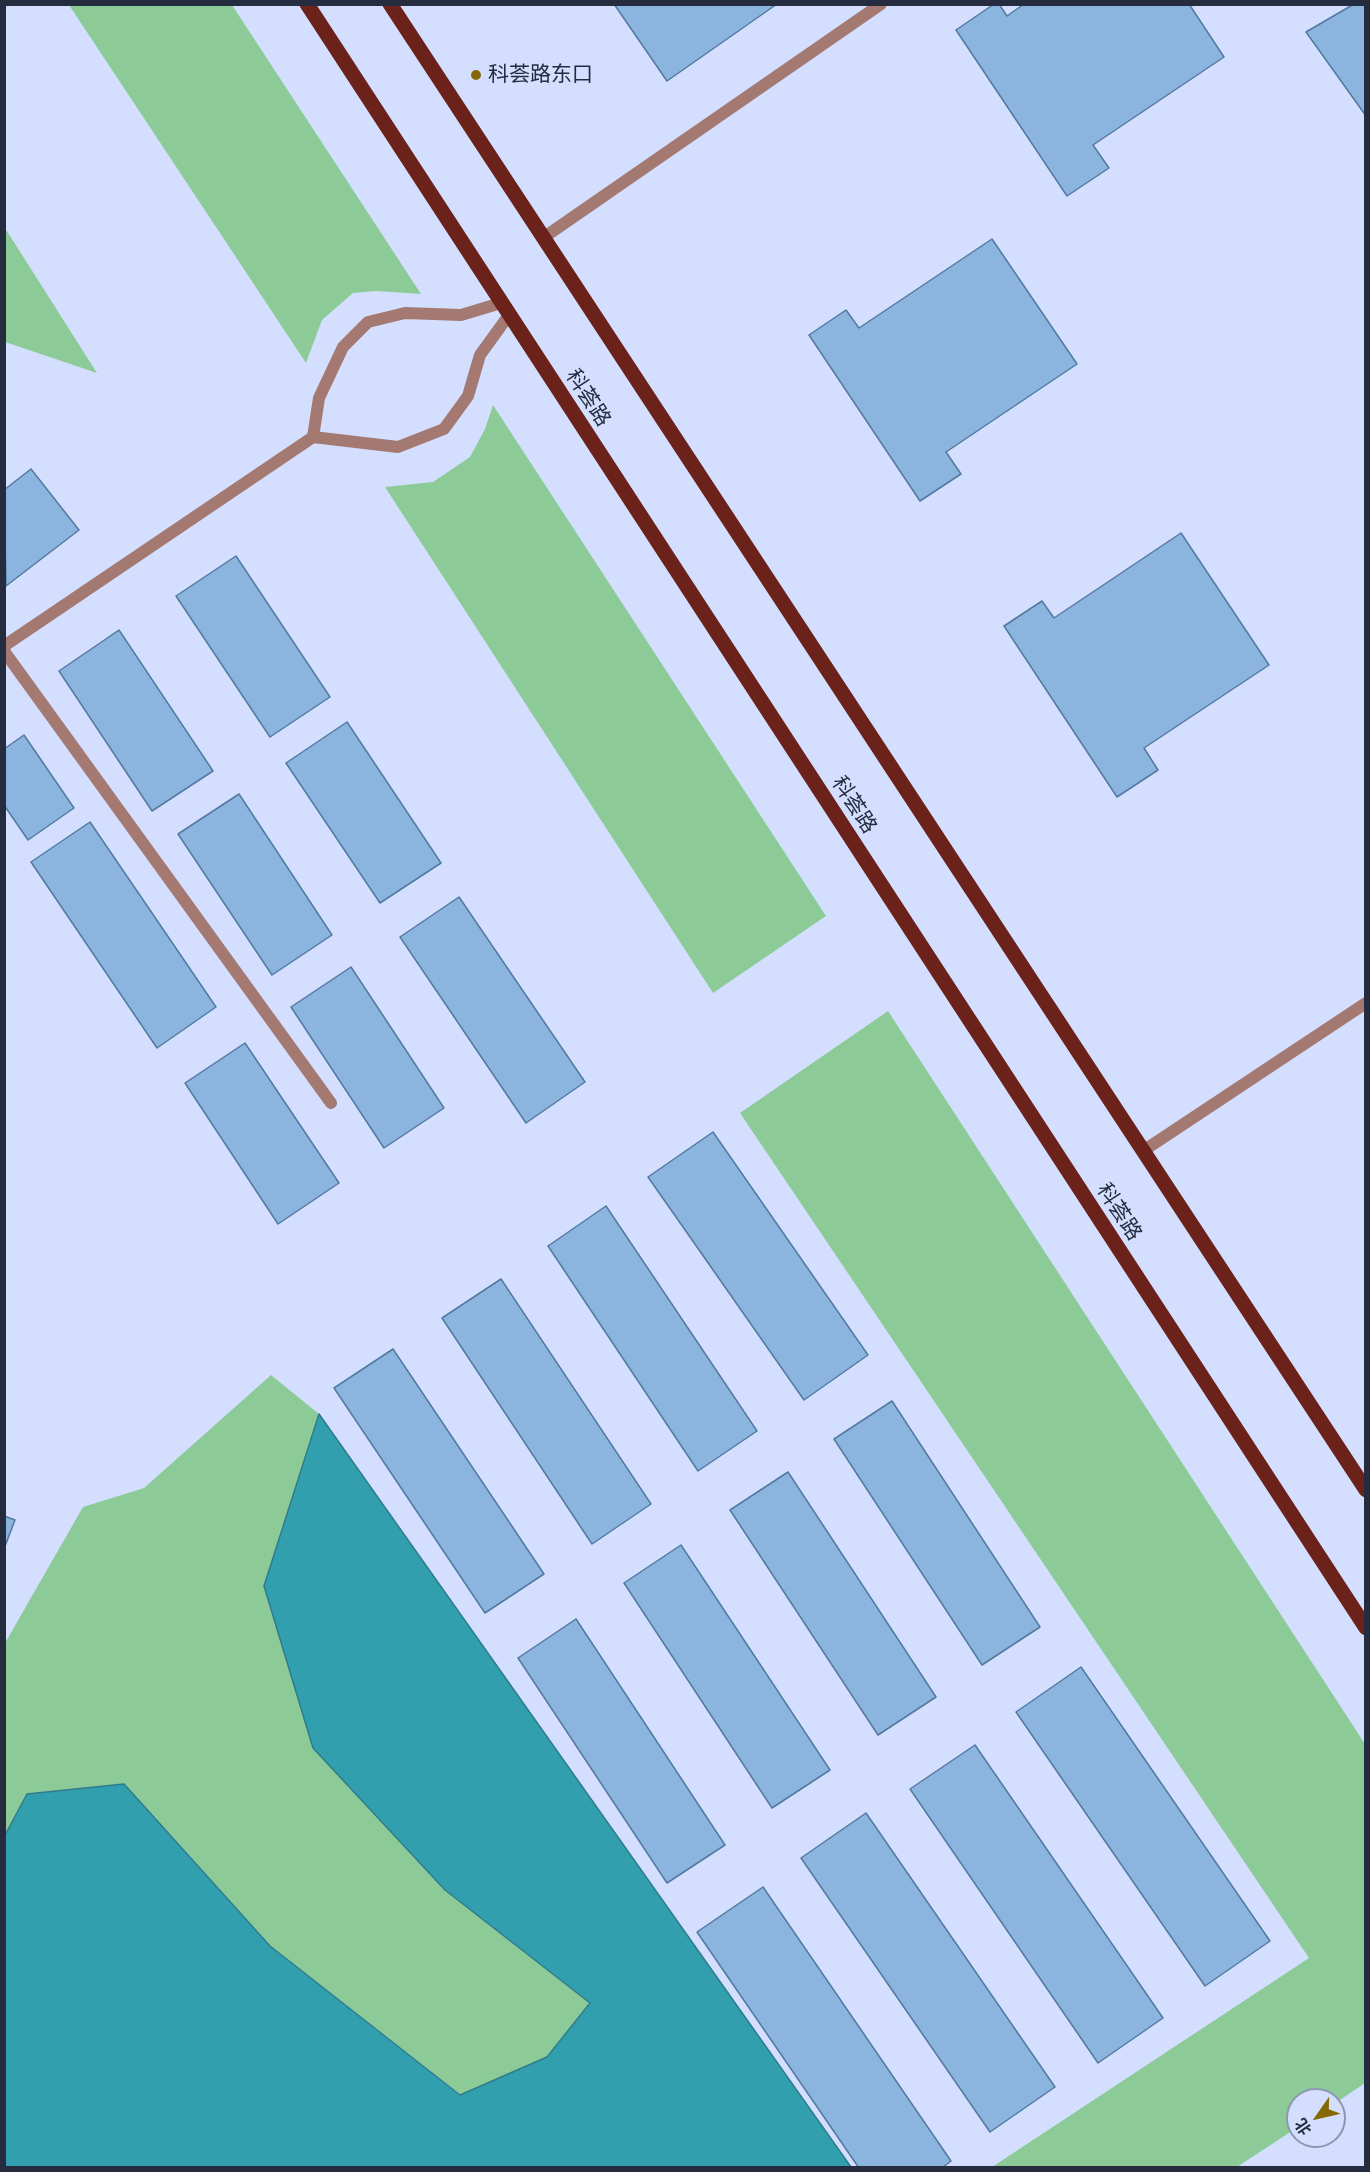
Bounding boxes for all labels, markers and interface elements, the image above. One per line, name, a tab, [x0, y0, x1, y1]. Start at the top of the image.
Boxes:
place label: 科荟路东口	[488, 62, 593, 88]
marker: 科荟路东口	[469, 68, 483, 82]
street label: 科荟路	[560, 365, 616, 431]
street label: 科荟路	[826, 772, 882, 838]
street label: 科荟路	[1091, 1179, 1147, 1245]
north arrow	[1286, 2088, 1346, 2148]
text: 北	[1290, 2115, 1316, 2139]

